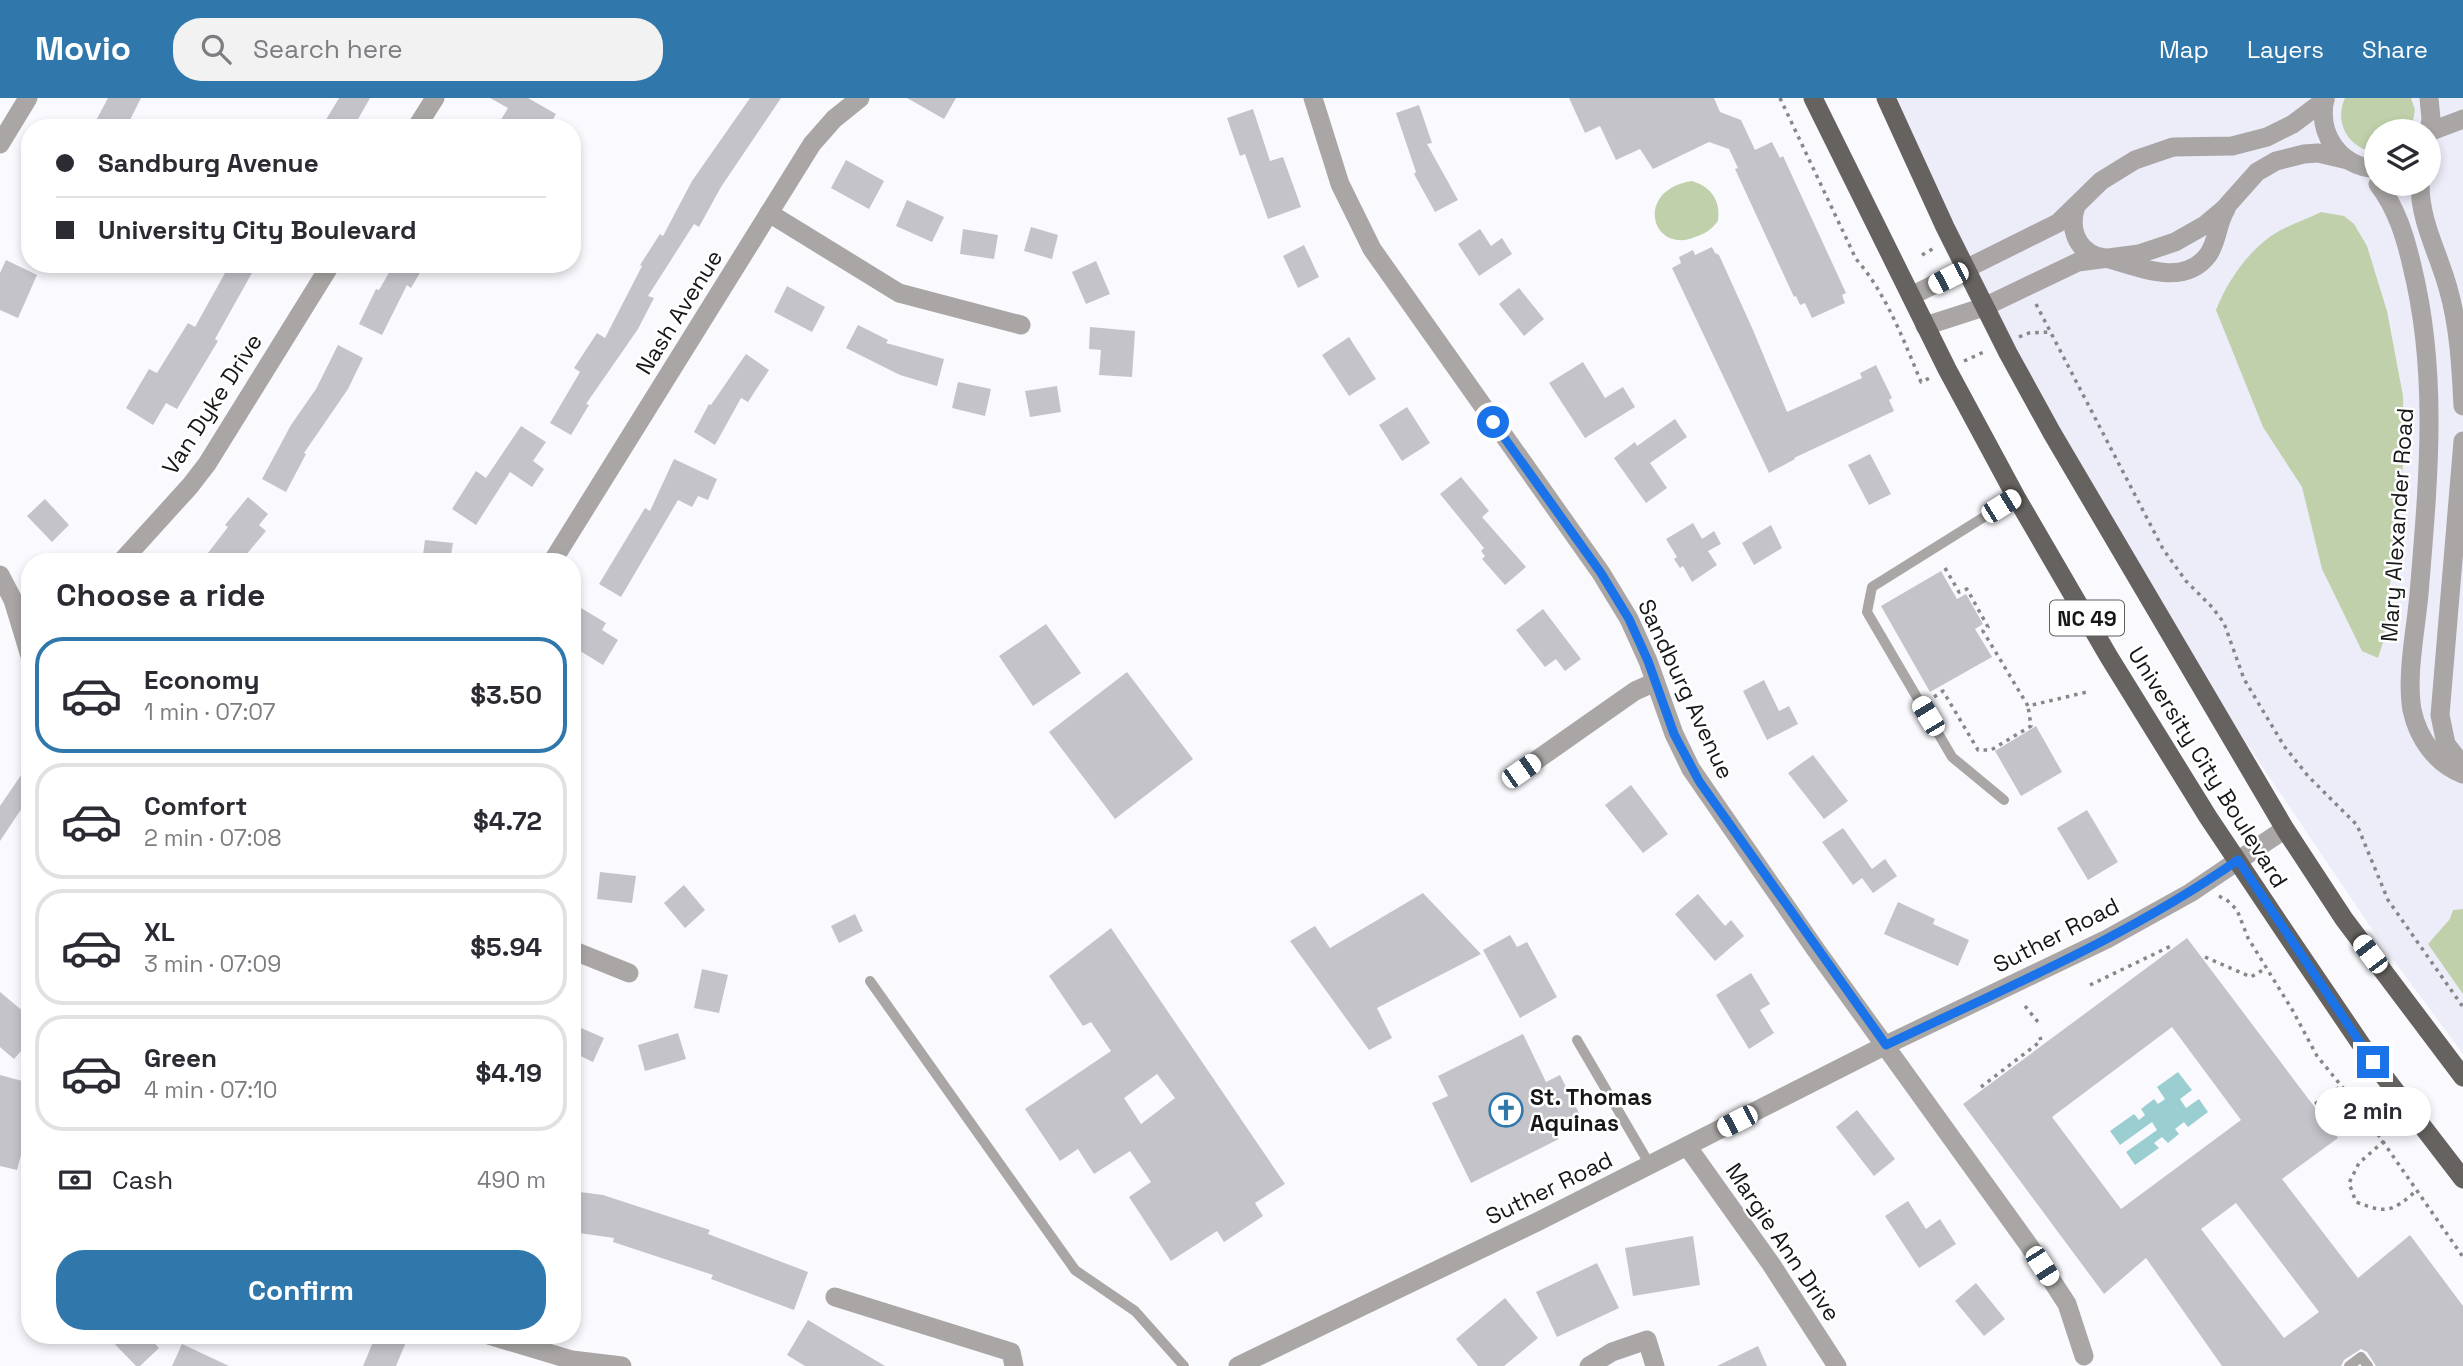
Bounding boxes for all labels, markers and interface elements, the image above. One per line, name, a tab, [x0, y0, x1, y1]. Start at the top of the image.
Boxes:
search box	[173, 18, 663, 81]
text: Movio	[35, 28, 131, 70]
icon: search	[197, 30, 235, 68]
text: Search here	[253, 32, 403, 66]
text: Map	[2159, 34, 2209, 65]
text: Layers	[2247, 34, 2324, 65]
text: Share	[2362, 34, 2428, 65]
map controls	[2364, 119, 2441, 196]
button: layers	[2364, 119, 2441, 196]
text: Sandburg Avenue	[98, 146, 319, 180]
text: University City Boulevard	[98, 213, 417, 247]
street label: Nash Avenue	[629, 244, 729, 380]
car	[1925, 259, 1972, 297]
street label: Van Dyke Drive	[155, 328, 269, 480]
route start	[1477, 406, 1509, 438]
street label: Mary Alexander Road	[2374, 407, 2420, 643]
car	[1978, 486, 2025, 526]
text: Choose a ride	[56, 575, 266, 615]
street label: Sandburg Avenue	[1631, 594, 1741, 784]
road number: NC 49	[2050, 601, 2124, 636]
street label: University City Boulevard	[2121, 641, 2295, 893]
text: Economy	[144, 663, 260, 697]
icon: car	[60, 664, 123, 727]
text: $3.50	[470, 678, 542, 712]
car	[1909, 693, 1948, 739]
text: 1 min · 07:07	[144, 697, 276, 727]
car	[1498, 750, 1545, 792]
text: Comfort	[144, 789, 247, 823]
icon: car	[60, 790, 123, 853]
text: $4.72	[473, 804, 542, 838]
text: 2 min · 07:08	[144, 823, 282, 853]
street label: Suther Road	[1988, 890, 2124, 980]
text: XL	[144, 915, 175, 949]
icon: car	[60, 916, 123, 979]
text: $5.94	[470, 930, 542, 964]
car	[2349, 931, 2392, 977]
text: 3 min · 07:09	[144, 949, 281, 979]
text: Green	[144, 1041, 217, 1075]
icon: car	[60, 1042, 123, 1105]
route end	[2357, 1046, 2389, 1078]
text: $4.19	[475, 1056, 542, 1090]
text: 4 min · 07:10	[144, 1075, 277, 1105]
place label: St. Thomas Aquinas	[1530, 1082, 1652, 1138]
callout: 2 min	[2315, 1086, 2431, 1136]
church icon: St. Thomas Aquinas	[1487, 1091, 1525, 1129]
text: 2 min	[2343, 1096, 2403, 1126]
car	[1714, 1102, 1761, 1140]
street label: Suther Road	[1481, 1144, 1617, 1232]
street label: Margie Ann Drive	[1719, 1157, 1847, 1327]
icon: cash	[56, 1161, 94, 1199]
text: Cash	[112, 1163, 173, 1197]
text: 490 m	[477, 1165, 546, 1195]
car	[2022, 1243, 2063, 1289]
button: Confirm	[56, 1250, 546, 1330]

